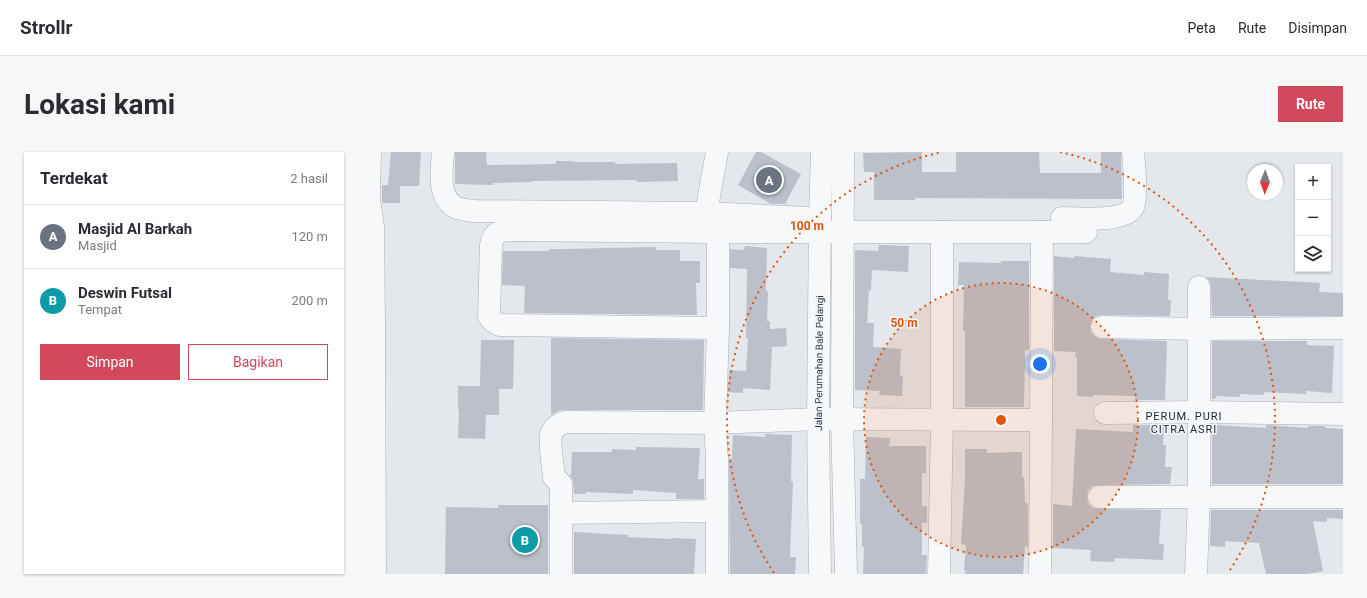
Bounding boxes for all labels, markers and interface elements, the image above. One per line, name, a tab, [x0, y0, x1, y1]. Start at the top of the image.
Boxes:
text: Strollr	[20, 16, 73, 39]
text: Peta	[1188, 20, 1216, 36]
text: Rute	[1238, 20, 1266, 36]
text: Disimpan	[1288, 20, 1347, 36]
button: Rute	[1278, 86, 1343, 122]
text: Lokasi kami	[24, 88, 175, 121]
north arrow	[1247, 164, 1283, 200]
map controls	[1295, 164, 1331, 272]
button: +	[1295, 164, 1331, 200]
pin: A	[756, 165, 782, 195]
text: Terdekat	[40, 168, 108, 188]
text: 2 hasil	[290, 171, 328, 186]
button: −	[1295, 200, 1331, 236]
text: 100 m	[790, 219, 824, 233]
text: Masjid Al Barkah	[78, 220, 192, 238]
text: A	[49, 229, 57, 244]
text: 120 m	[291, 229, 328, 244]
button: layers	[1295, 236, 1331, 272]
text: Masjid	[78, 238, 117, 253]
text: Deswin Futsal	[78, 284, 172, 302]
text: B	[49, 293, 57, 308]
text: 200 m	[291, 293, 328, 308]
street label: Jalan Perumahan Bale Pelangi	[813, 295, 825, 431]
text: Tempat	[78, 302, 122, 317]
text: 50 m	[890, 316, 918, 330]
button: Simpan	[40, 344, 180, 380]
button: Bagikan	[188, 344, 328, 380]
your location	[1030, 354, 1050, 374]
district label: PERUM. PURI CITRA ASRI	[1145, 410, 1223, 436]
centre of rings	[994, 413, 1008, 427]
pin: B	[512, 525, 538, 555]

